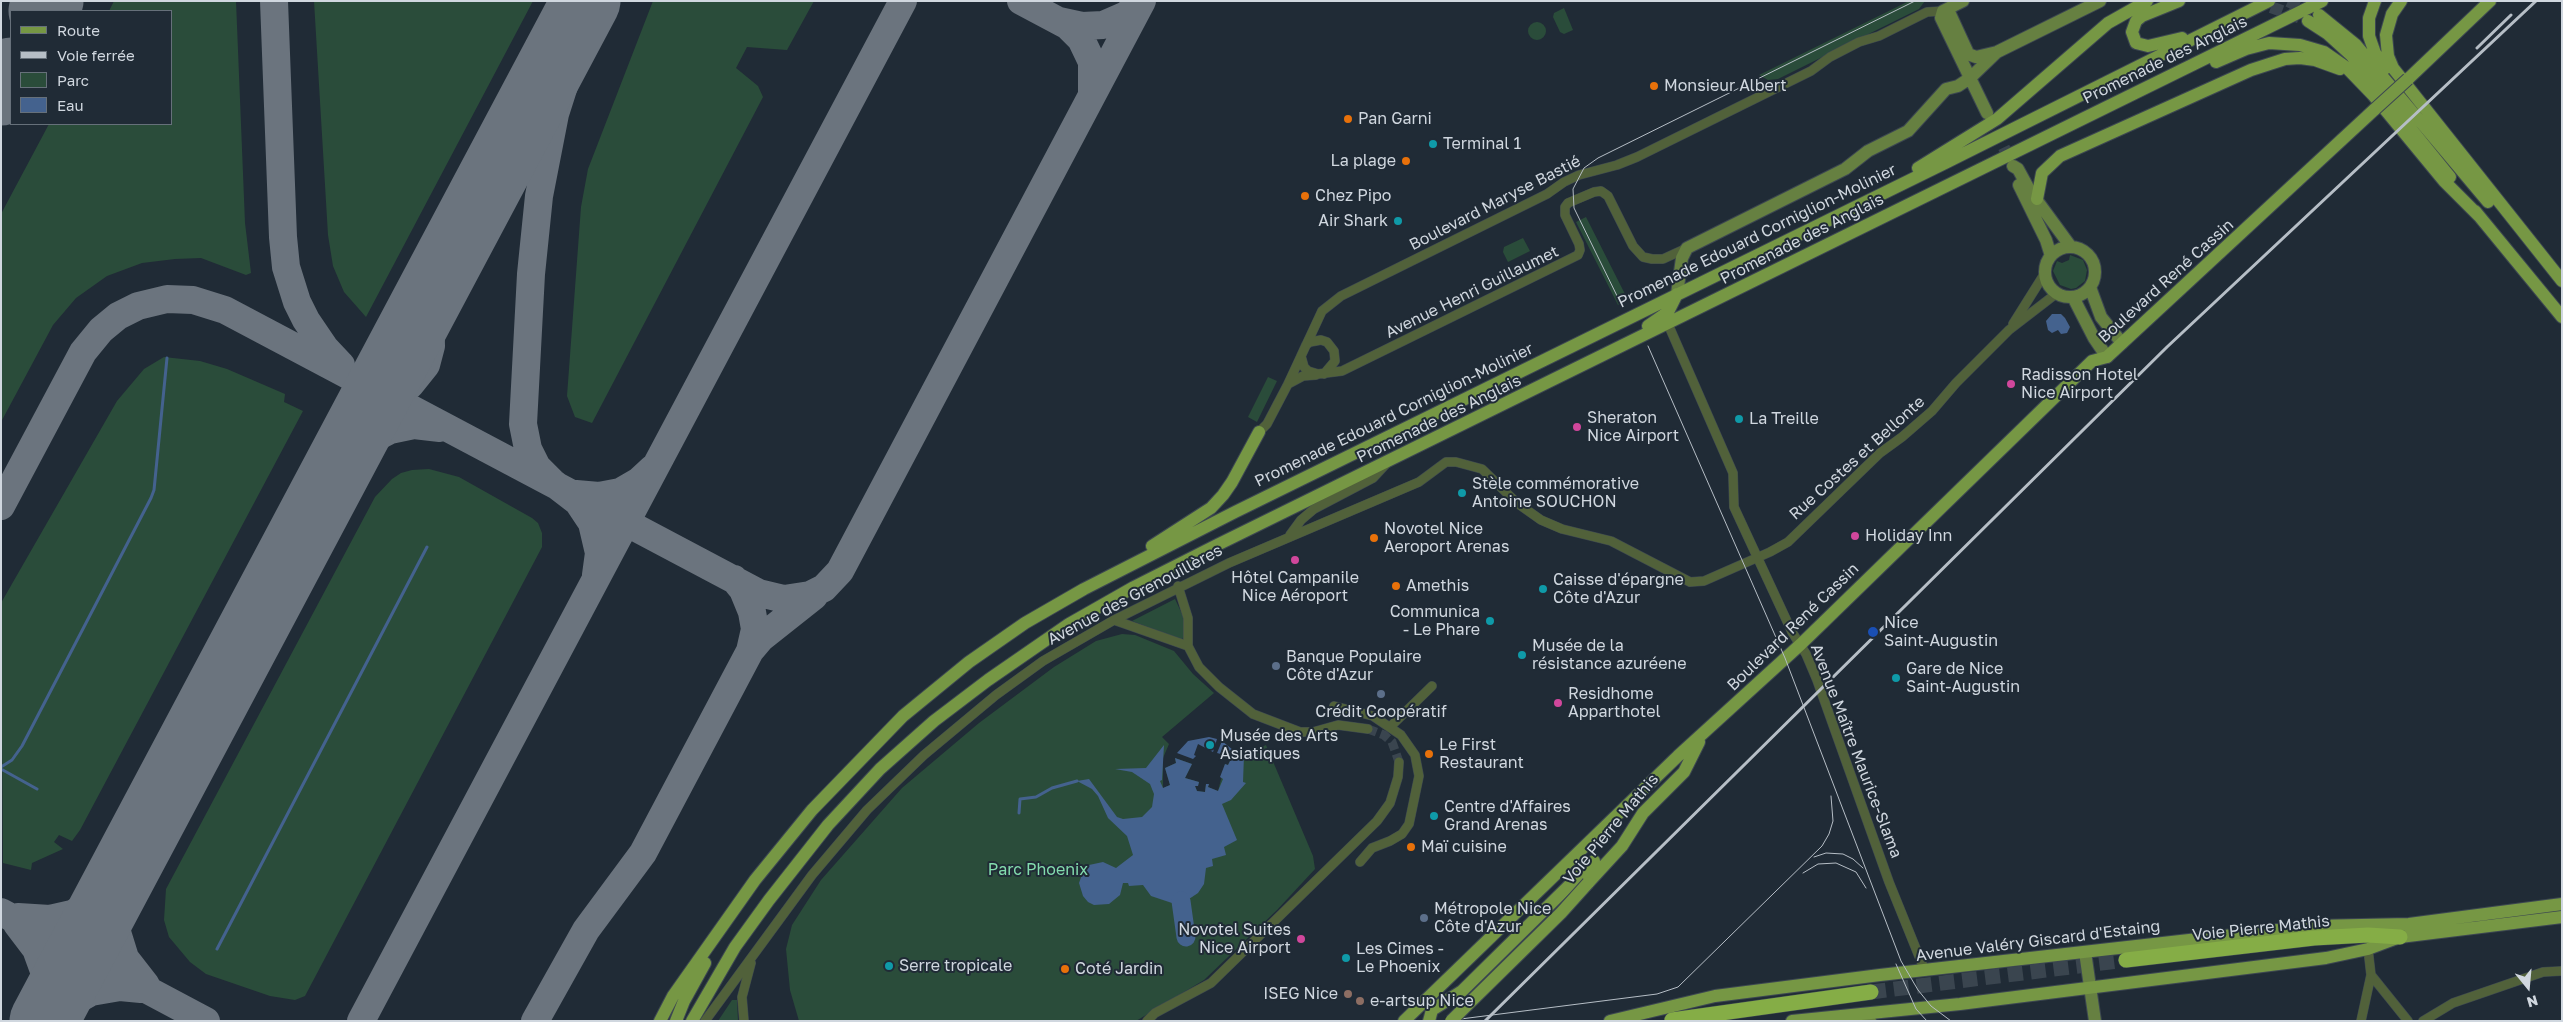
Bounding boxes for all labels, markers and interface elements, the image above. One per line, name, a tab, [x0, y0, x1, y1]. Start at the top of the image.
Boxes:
legend	[10, 10, 172, 125]
street label: Promenade des Anglais	[2080, 12, 2250, 108]
text: Route	[57, 21, 100, 39]
text: Voie ferrée	[57, 46, 135, 64]
text: Parc	[57, 71, 89, 89]
place label: Monsieur Albert	[1664, 76, 1787, 96]
marker: Monsieur Albert	[1648, 80, 1660, 92]
text: Eau	[57, 96, 84, 114]
place label: Pan Garni	[1358, 109, 1432, 129]
marker: Pan Garni	[1342, 113, 1354, 125]
place label: Terminal 1	[1443, 134, 1521, 154]
marker: Terminal 1	[1427, 138, 1439, 150]
place label: La plage	[1331, 151, 1396, 171]
street label: Boulevard Maryse Bastié	[1406, 151, 1584, 255]
marker: La plage	[1400, 155, 1412, 167]
street label: Promenade Edouard Corniglion-Molinier	[1615, 160, 1899, 312]
place label: Chez Pipo	[1315, 186, 1391, 206]
street label: Promenade des Anglais	[1717, 189, 1887, 289]
marker: Chez Pipo	[1299, 190, 1311, 202]
place label: Air Shark	[1318, 211, 1388, 231]
marker: Air Shark	[1392, 215, 1404, 227]
street label: Boulevard René Cassin	[2094, 215, 2238, 347]
street label: Avenue Henri Guillaumet	[1382, 242, 1562, 342]
street label: Promenade Edouard Corniglion-Molinier	[1252, 339, 1536, 491]
place label: Radisson Hotel Nice Airport	[2021, 365, 2138, 403]
street label: Promenade des Anglais	[1354, 371, 1524, 467]
marker: Radisson Hotel Nice Airport	[2005, 378, 2017, 390]
street label: Rue Costes et Bellonte	[1785, 392, 1929, 524]
place label: Sheraton Nice Airport	[1587, 408, 1679, 446]
place label: La Treille	[1749, 409, 1819, 429]
marker: La Treille	[1733, 413, 1745, 425]
marker: Sheraton Nice Airport	[1571, 421, 1583, 433]
place label: Stèle commémorative Antoine SOUCHON	[1472, 474, 1639, 512]
marker: Stèle commémorative Antoine SOUCHON	[1456, 487, 1468, 499]
place label: Novotel Nice Aeroport Arenas	[1384, 519, 1509, 557]
place label: Holiday Inn	[1865, 526, 1952, 546]
marker: Holiday Inn	[1849, 530, 1861, 542]
marker: Novotel Nice Aeroport Arenas	[1368, 532, 1380, 544]
street label: Avenue des Grenouillères	[1044, 541, 1226, 649]
marker: Hôtel Campanile Nice Aéroport	[1289, 554, 1301, 566]
street label: Boulevard René Cassin	[1723, 559, 1863, 695]
place label: Hôtel Campanile Nice Aéroport	[1231, 568, 1359, 606]
place label: Caisse d'épargne Côte d'Azur	[1553, 570, 1684, 608]
place label: Amethis	[1406, 576, 1469, 596]
marker: Amethis	[1390, 580, 1402, 592]
marker: Caisse d'épargne Côte d'Azur	[1537, 583, 1549, 595]
place label: Communica - Le Phare	[1390, 602, 1480, 640]
place label: Nice Saint-Augustin	[1884, 613, 1998, 651]
marker: Communica - Le Phare	[1484, 615, 1496, 627]
marker: Nice Saint-Augustin	[1866, 625, 1880, 639]
place label: Musée de la résistance azuréene	[1532, 636, 1687, 674]
street label: Avenue Maître Maurice-Slama	[1806, 641, 1906, 861]
place label: Banque Populaire Côte d'Azur	[1286, 647, 1422, 685]
marker: Musée de la résistance azuréene	[1516, 649, 1528, 661]
place label: Gare de Nice Saint-Augustin	[1906, 659, 2020, 697]
marker: Banque Populaire Côte d'Azur	[1270, 660, 1282, 672]
marker: Gare de Nice Saint-Augustin	[1890, 672, 1902, 684]
place label: Residhome Apparthotel	[1568, 684, 1661, 722]
marker: Crédit Coopératif	[1375, 688, 1387, 700]
marker: Residhome Apparthotel	[1552, 697, 1564, 709]
place label: Crédit Coopératif	[1315, 702, 1447, 722]
place label: Musée des Arts Asiatiques	[1220, 726, 1338, 764]
place label: Le First Restaurant	[1439, 735, 1524, 773]
marker: Musée des Arts Asiatiques	[1204, 739, 1216, 751]
marker: Le First Restaurant	[1423, 748, 1435, 760]
street label: Voie Pierre Mathis	[1559, 770, 1663, 888]
place label: Centre d'Affaires Grand Arenas	[1444, 797, 1571, 835]
marker: Centre d'Affaires Grand Arenas	[1428, 810, 1440, 822]
place label: Maï cuisine	[1421, 837, 1507, 857]
marker: Maï cuisine	[1405, 841, 1417, 853]
park label: Parc Phoenix	[988, 860, 1088, 880]
place label: Métropole Nice Côte d'Azur	[1434, 899, 1551, 937]
street label: Voie Pierre Mathis	[2191, 911, 2331, 945]
marker: Métropole Nice Côte d'Azur	[1418, 912, 1430, 924]
street label: Avenue Valéry Giscard d'Estaing	[1915, 916, 2161, 966]
place label: Novotel Suites Nice Airport	[1178, 920, 1291, 958]
marker: Novotel Suites Nice Airport	[1295, 933, 1307, 945]
place label: Les Cimes - Le Phoenix	[1356, 939, 1444, 977]
marker: Les Cimes - Le Phoenix	[1340, 952, 1352, 964]
place label: Serre tropicale	[899, 956, 1012, 976]
place label: Coté Jardin	[1075, 959, 1163, 979]
marker: Serre tropicale	[883, 960, 895, 972]
north arrow	[2503, 962, 2553, 1012]
marker: Coté Jardin	[1059, 963, 1071, 975]
place label: ISEG Nice	[1263, 984, 1338, 1004]
marker: ISEG Nice	[1342, 988, 1354, 1000]
place label: e-artsup Nice	[1370, 991, 1474, 1011]
text: N	[2525, 992, 2540, 1012]
marker: e-artsup Nice	[1354, 995, 1366, 1007]

